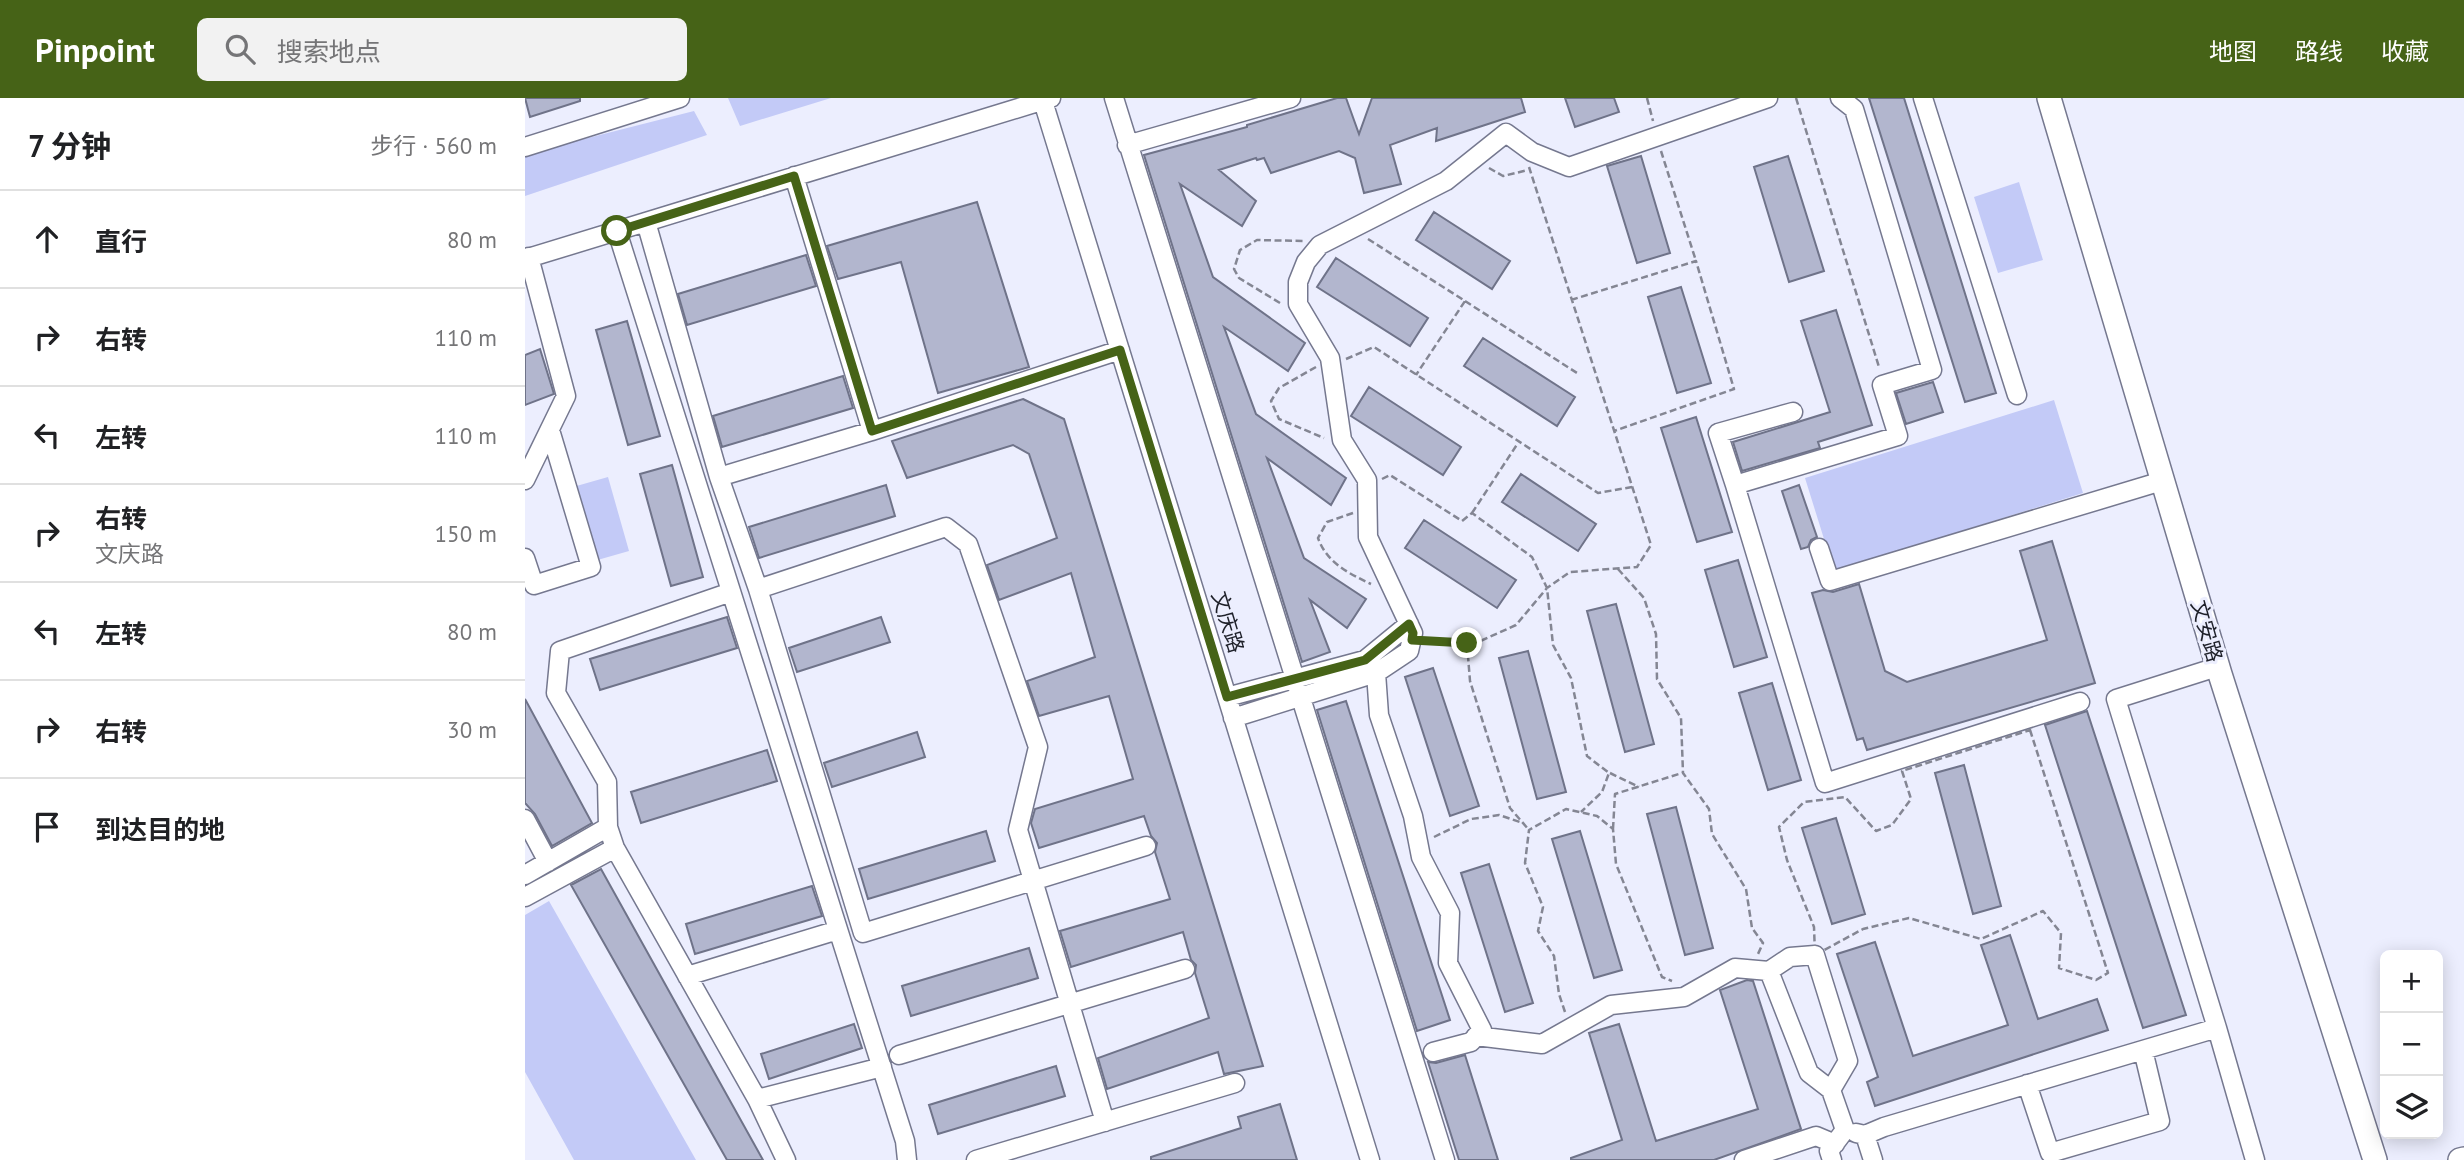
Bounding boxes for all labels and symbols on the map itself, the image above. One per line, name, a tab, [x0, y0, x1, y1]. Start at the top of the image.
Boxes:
route start	[601, 215, 632, 246]
street label: 文庆路	[1206, 588, 1250, 656]
street label: 文安路	[2185, 597, 2229, 665]
route end	[1451, 627, 1482, 658]

